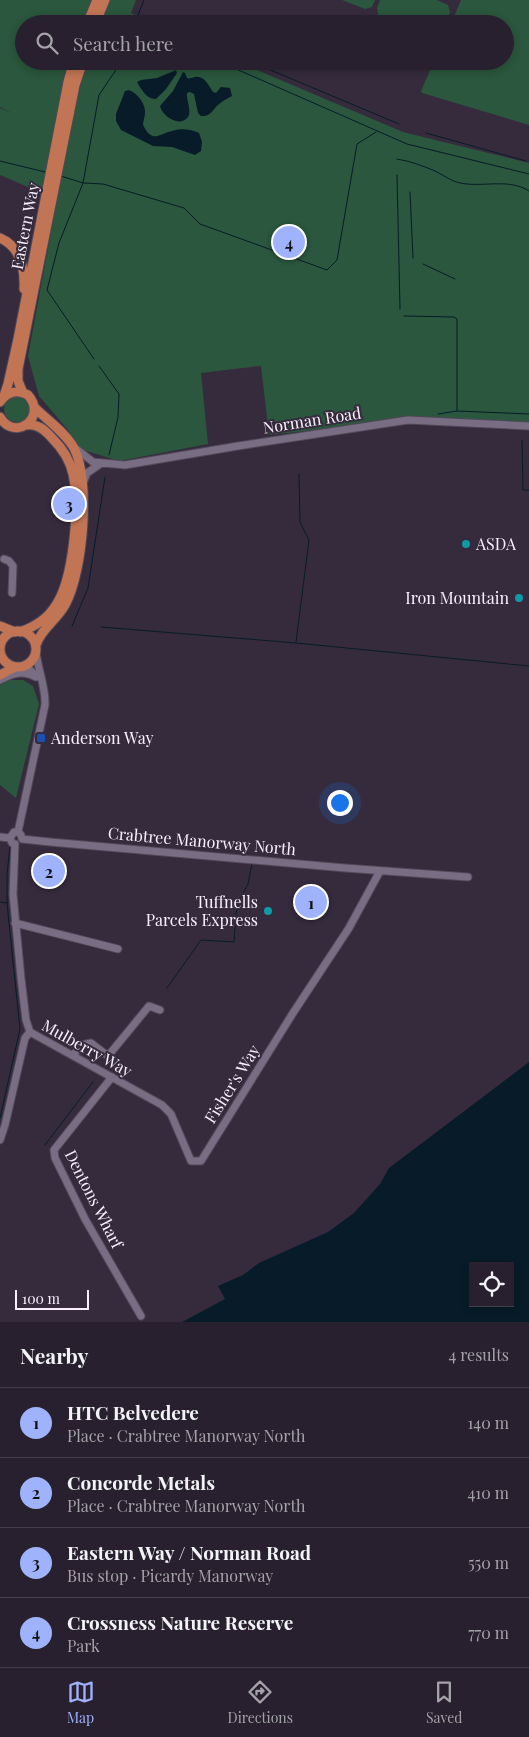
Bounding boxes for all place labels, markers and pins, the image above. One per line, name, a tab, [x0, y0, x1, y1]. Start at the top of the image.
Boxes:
pin: 4	[273, 223, 305, 261]
pin: 3	[53, 485, 85, 523]
place label: ASDA	[475, 533, 517, 554]
marker: ASDA	[460, 538, 472, 550]
place label: Iron Mountain	[405, 587, 509, 608]
marker: Iron Mountain	[513, 592, 525, 604]
place label: Anderson Way	[50, 727, 154, 748]
marker: Anderson Way	[35, 732, 47, 744]
pin: 2	[33, 852, 65, 890]
pin: 1	[295, 883, 327, 921]
place label: Tuffnells Parcels Express	[146, 891, 258, 930]
marker: Tuffnells Parcels Express	[262, 905, 274, 917]

